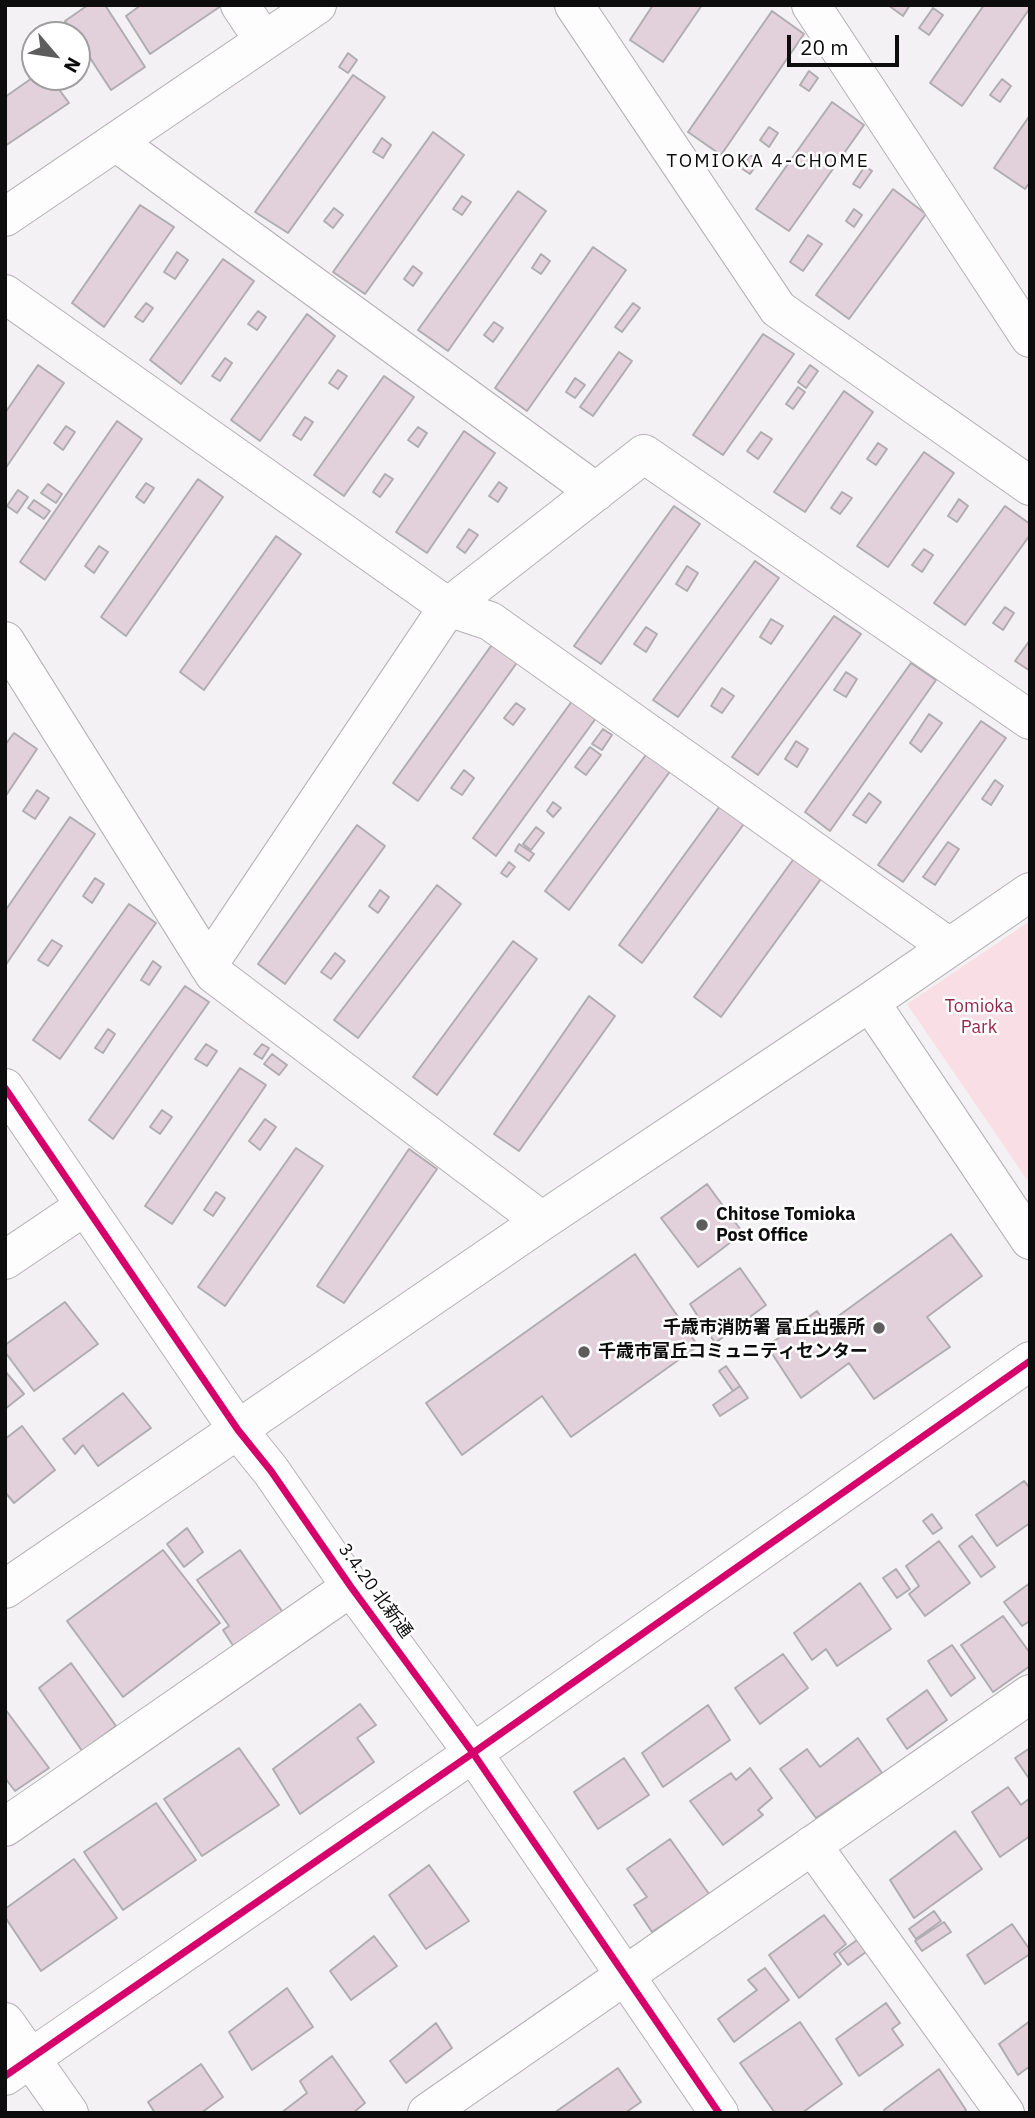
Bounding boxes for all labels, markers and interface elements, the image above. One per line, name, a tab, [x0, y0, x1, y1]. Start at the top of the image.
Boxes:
north arrow	[21, 21, 91, 91]
scale bar	[790, 21, 902, 65]
text: 20 m	[800, 33, 849, 61]
text: N	[59, 53, 86, 77]
district label: TOMIOKA 4-CHOME	[668, 151, 868, 173]
park label: Tomioka Park	[945, 996, 1013, 1038]
place label: Chitose Tomioka Post Office	[716, 1204, 856, 1246]
marker: Chitose Tomioka Post Office	[694, 1217, 710, 1233]
place label: 千歳市消防署 富丘出張所	[663, 1317, 865, 1339]
marker: 千歳市消防署 富丘出張所	[871, 1320, 887, 1336]
place label: 千歳市富丘コミュニティセンター	[598, 1341, 868, 1363]
marker: 千歳市富丘コミュニティセンター	[576, 1344, 592, 1360]
street label: 3.4.20 北新通	[334, 1540, 416, 1642]

